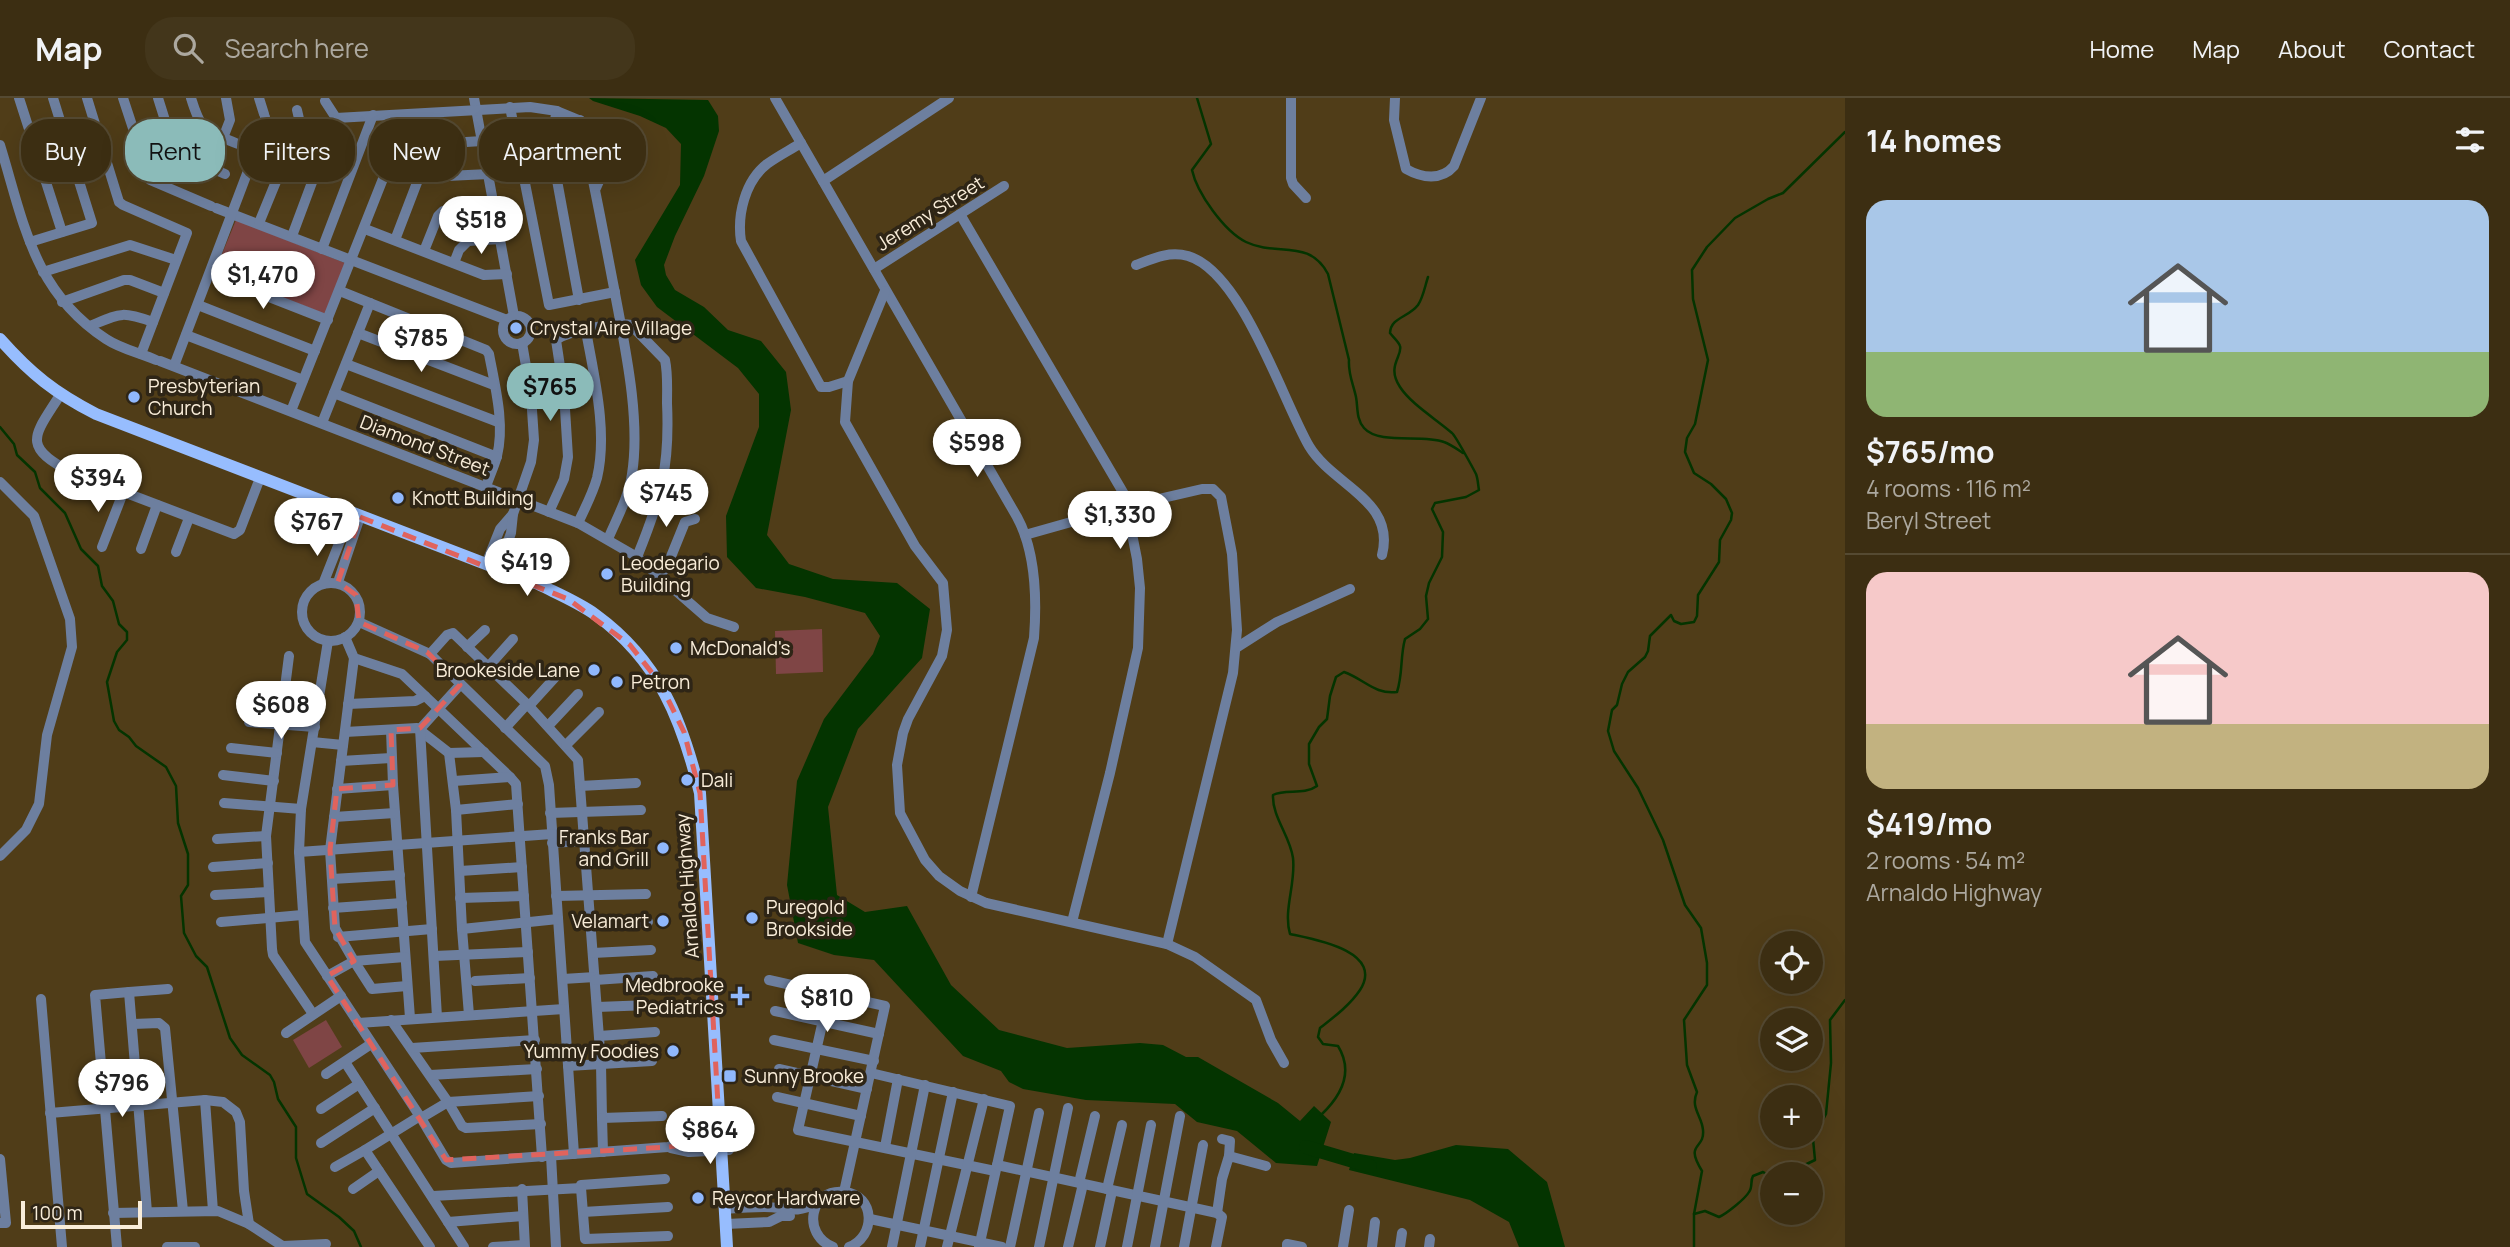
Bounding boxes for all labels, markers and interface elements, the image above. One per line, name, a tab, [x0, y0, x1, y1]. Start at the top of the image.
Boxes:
search box	[145, 17, 635, 80]
text: Map	[35, 26, 103, 71]
icon: search	[169, 29, 207, 67]
text: Search here	[225, 30, 369, 66]
text: Home	[2089, 32, 2154, 65]
text: Map	[2192, 32, 2240, 65]
text: About	[2278, 32, 2346, 65]
text: Contact	[2384, 32, 2475, 65]
chip: Buy	[21, 119, 111, 182]
chip: Rent	[125, 119, 225, 182]
chip: Filters	[239, 119, 355, 182]
chip: New	[369, 119, 465, 182]
chip: Apartment	[479, 119, 646, 182]
text: 14 homes	[1866, 120, 2002, 161]
icon: filters	[2451, 121, 2489, 159]
street label: Jeremy Street	[871, 169, 989, 257]
pin: $518	[440, 197, 522, 256]
text: $518	[455, 203, 507, 235]
icon: home	[2115, 245, 2241, 371]
pin: $1,470	[206, 252, 320, 311]
text: $1,470	[227, 258, 299, 290]
pin: $785	[380, 314, 462, 374]
place label: Crystal Aire Village	[530, 315, 692, 341]
marker: Crystal Aire Village	[508, 320, 524, 336]
text: $785	[394, 321, 448, 353]
pin: $765	[509, 364, 591, 423]
text: $765	[523, 370, 577, 402]
place label: Presbyterian Church	[148, 373, 260, 421]
marker: Presbyterian Church	[126, 389, 142, 405]
street label: Diamond Street	[356, 408, 494, 482]
pin: $598	[936, 420, 1018, 479]
text: $598	[949, 426, 1005, 458]
text: $765/mo	[1866, 431, 1994, 472]
pin: $394	[57, 454, 139, 514]
text: $394	[70, 461, 126, 493]
pin: $745	[625, 470, 707, 529]
text: 4 rooms · 116 m²	[1866, 472, 2031, 504]
text: $745	[639, 476, 693, 508]
place label: Knott Building	[412, 485, 534, 511]
marker: Knott Building	[390, 490, 406, 506]
pin: $1,330	[1063, 491, 1177, 551]
pin: $767	[276, 498, 358, 558]
text: $1,330	[1084, 498, 1156, 530]
text: Beryl Street	[1866, 504, 1991, 536]
text: $767	[290, 505, 344, 537]
pin: $419	[486, 538, 568, 598]
text: $419	[501, 545, 553, 577]
place label: Leodegario Building	[621, 550, 720, 598]
marker: Leodegario Building	[599, 566, 615, 582]
icon: home	[2115, 617, 2241, 743]
place label: McDonald's	[690, 635, 791, 661]
marker: McDonald's	[668, 640, 684, 656]
place label: Brookeside Lane	[436, 657, 580, 683]
marker: Brookeside Lane	[586, 662, 602, 678]
place label: Petron	[631, 669, 690, 695]
marker: Petron	[609, 674, 625, 690]
pin: $608	[240, 682, 322, 741]
text: $608	[252, 688, 310, 720]
place label: Dali	[701, 767, 733, 793]
marker: Dali	[679, 772, 695, 788]
text: $419/mo	[1866, 803, 1992, 844]
street label: Arnaldo Highway	[669, 813, 705, 959]
place label: Franks Bar and Grill	[559, 824, 649, 872]
marker: Franks Bar and Grill	[655, 840, 671, 856]
text: 2 rooms · 54 m²	[1866, 844, 2025, 876]
text: Arnaldo Highway	[1866, 876, 2042, 908]
place label: Puregold Brookside	[766, 894, 853, 942]
place label: Velamart	[571, 908, 649, 934]
marker: Puregold Brookside	[744, 910, 760, 926]
marker: Velamart	[655, 913, 671, 929]
map controls	[1760, 931, 1823, 1225]
button: locate	[1760, 931, 1823, 994]
place label: Medbrooke Pediatrics	[625, 972, 724, 1020]
pin: $810	[786, 974, 868, 1034]
text: $810	[800, 981, 854, 1013]
marker: Medbrooke Pediatrics	[730, 986, 750, 1006]
button: layers	[1760, 1008, 1823, 1071]
place label: Yummy Foodies	[524, 1038, 659, 1064]
marker: Yummy Foodies	[665, 1043, 681, 1059]
pin: $796	[81, 1060, 163, 1119]
place label: Sunny Brooke	[744, 1063, 864, 1089]
text: $796	[94, 1066, 150, 1098]
marker: Sunny Brooke	[722, 1068, 738, 1084]
button: +	[1760, 1085, 1823, 1148]
pin: $864	[669, 1107, 751, 1166]
text: $864	[682, 1113, 738, 1145]
button: −	[1760, 1162, 1823, 1225]
place label: Reycor Hardware	[712, 1185, 860, 1211]
marker: Reycor Hardware	[690, 1190, 706, 1206]
scale bar	[21, 1198, 142, 1230]
text: 100 m	[32, 1200, 83, 1226]

